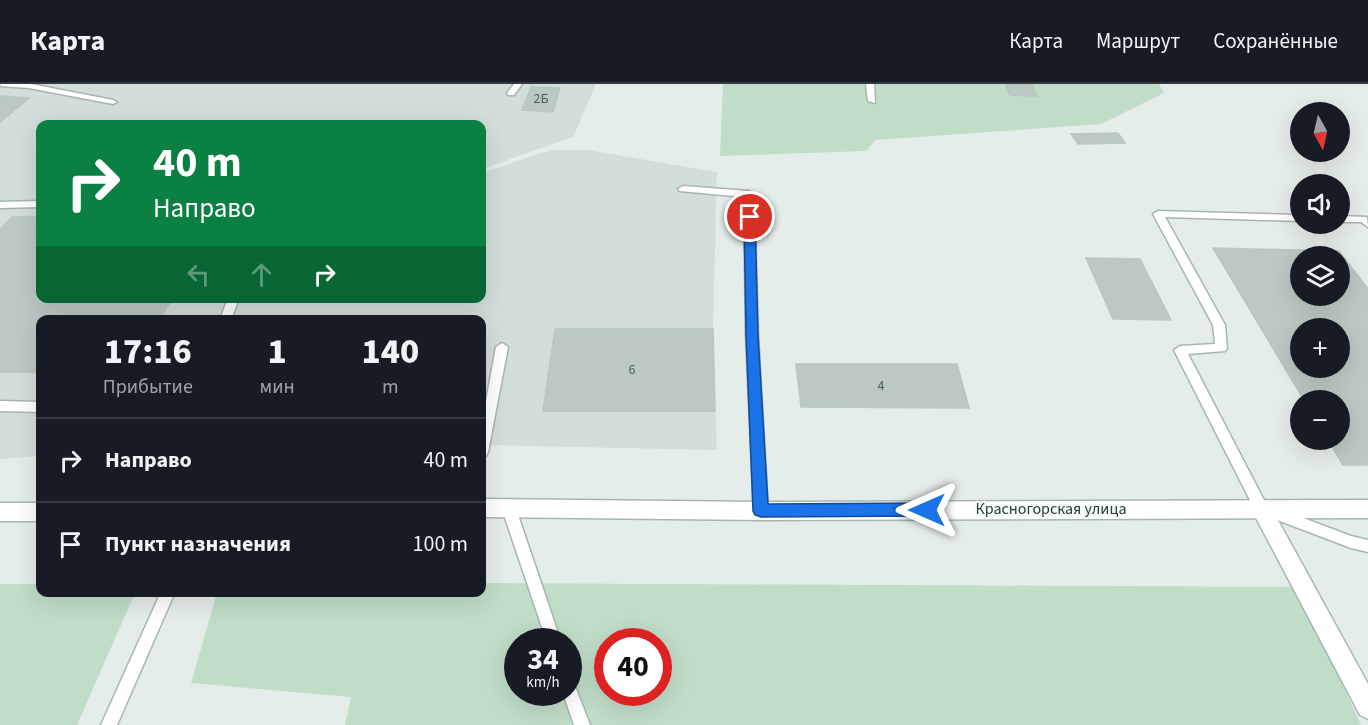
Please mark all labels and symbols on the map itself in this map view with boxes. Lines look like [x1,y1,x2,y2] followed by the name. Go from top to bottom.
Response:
[533,89,549,109] house number: 2Б
[1290,102,1350,162] north arrow
[724,191,775,242] pin
[629,360,636,380] house number: 6
[878,376,885,396] house number: 4
[895,478,959,542] position arrow
[976,498,1126,520] street label: Красногорская улица
[594,628,672,706] speed limit sign: 40

